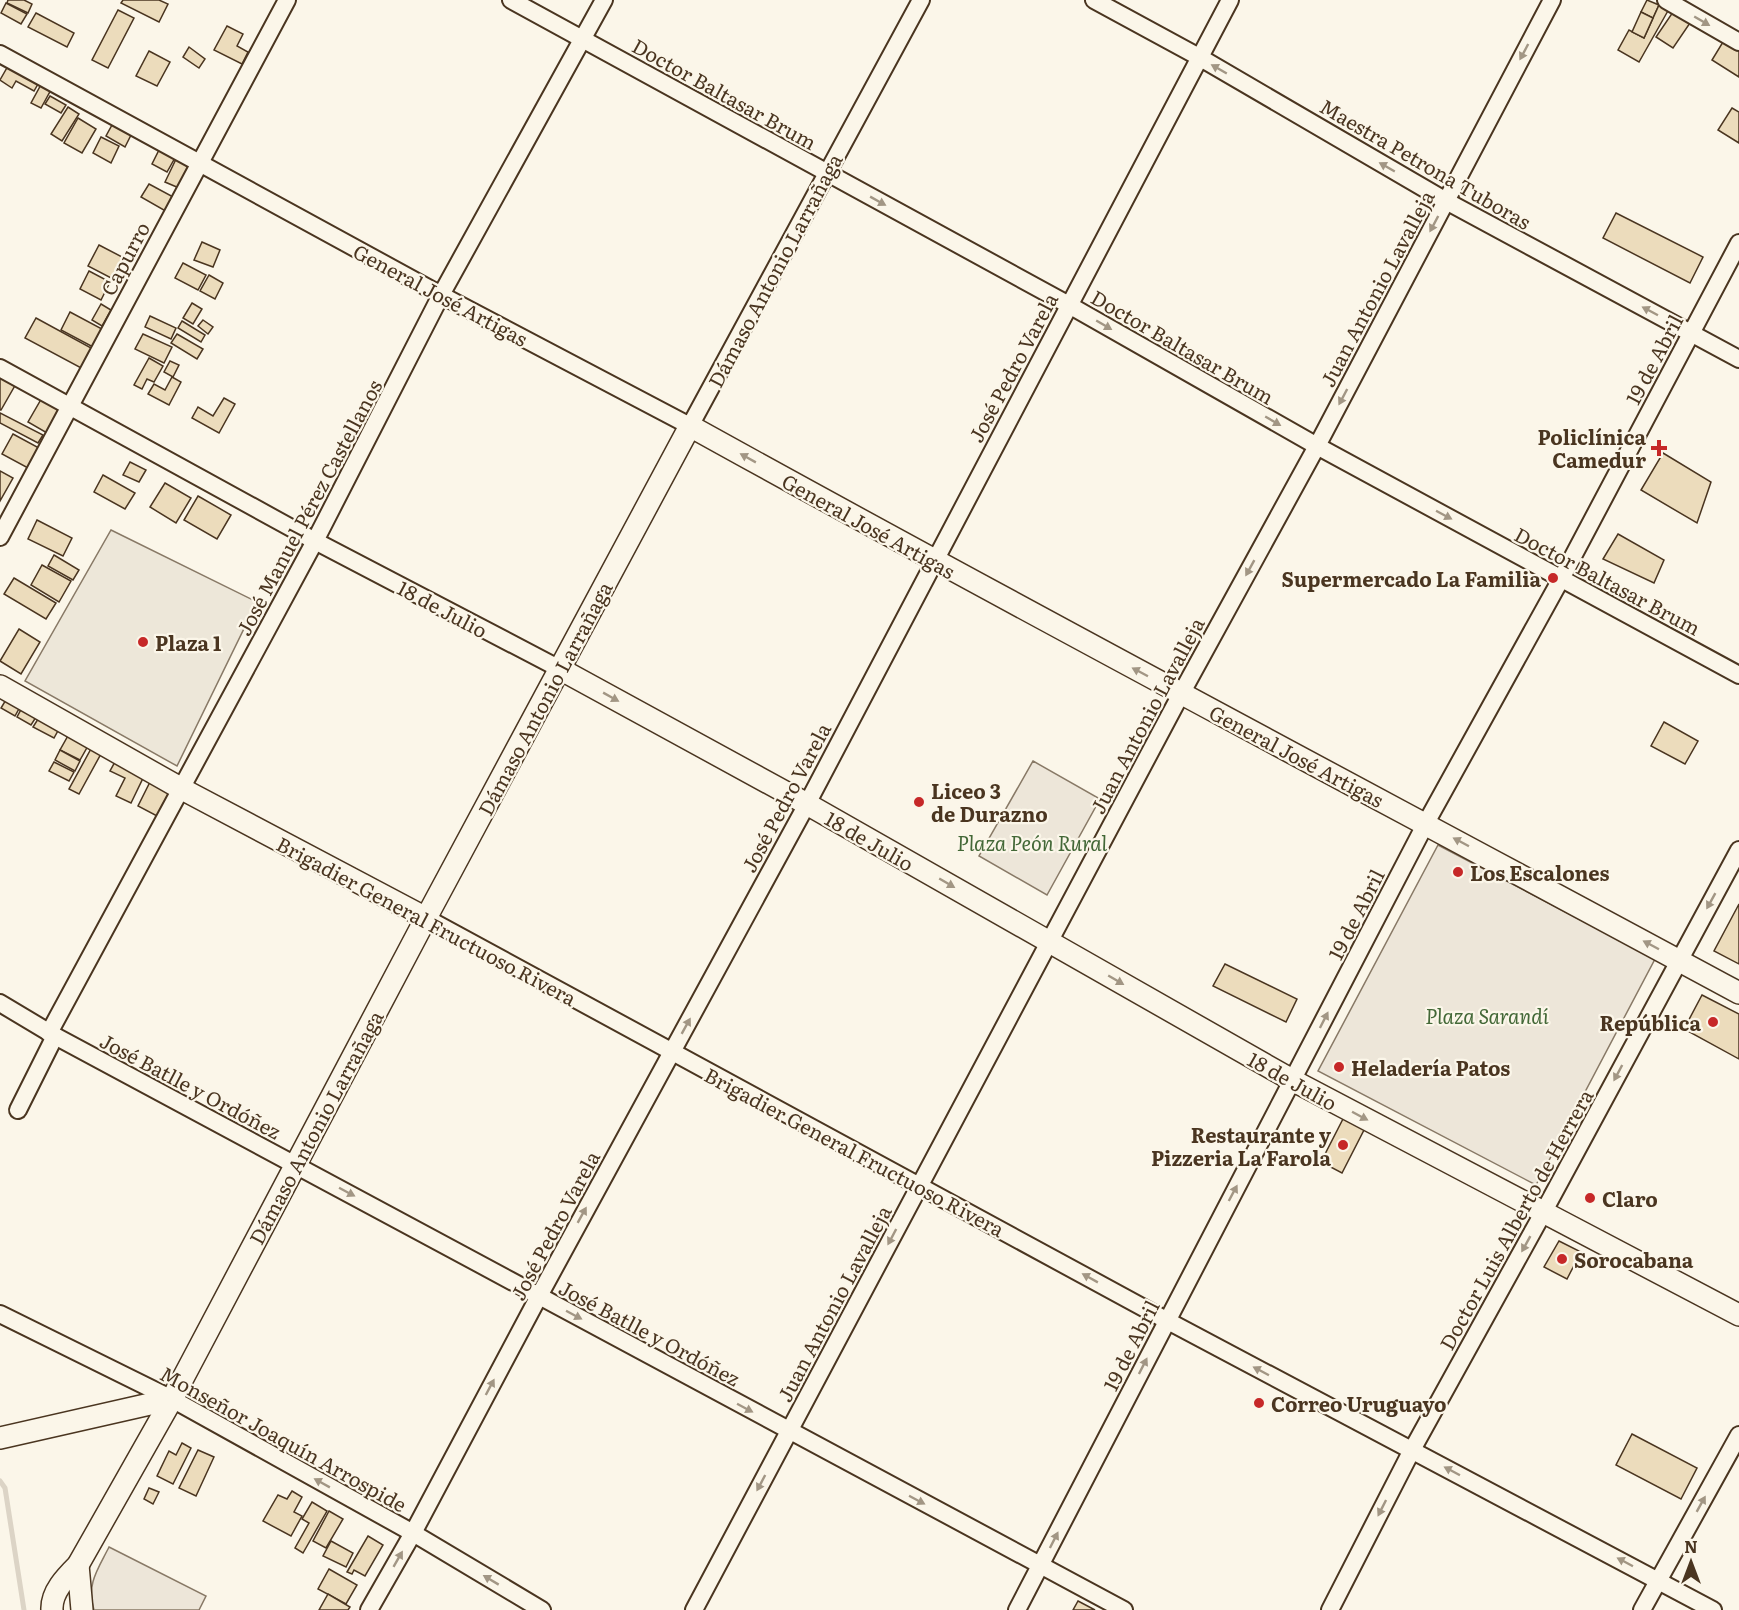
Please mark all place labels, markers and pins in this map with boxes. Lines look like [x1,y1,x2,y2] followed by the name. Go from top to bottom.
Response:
[1537,421,1646,474] place label: Policlínica Camedur
[1650,439,1668,457] marker: Policlínica Camedur
[1282,563,1541,593] place label: Supermercado La Familia
[1546,571,1560,585] marker: Supermercado La Familia
[155,627,221,657] place label: Plaza 1
[136,635,150,649] marker: Plaza 1
[931,775,1048,828] place label: Liceo 3 de Durazno
[912,795,926,809] marker: Liceo 3 de Durazno
[1470,857,1609,887] place label: Los Escalones
[1451,865,1465,879] marker: Los Escalones
[1599,1007,1701,1037] place label: República
[1706,1015,1720,1029] marker: República
[1351,1052,1510,1082] place label: Heladería Patos
[1332,1060,1346,1074] marker: Heladería Patos
[1151,1119,1332,1172] place label: Restaurante y Pizzeria La Farola
[1336,1138,1350,1152] marker: Restaurante y Pizzeria La Farola
[1602,1183,1658,1213] place label: Claro
[1583,1191,1597,1205] marker: Claro
[1574,1244,1694,1274] place label: Sorocabana
[1555,1252,1569,1266] marker: Sorocabana
[1271,1388,1446,1418] place label: Correo Uruguayo
[1252,1396,1266,1410] marker: Correo Uruguayo

